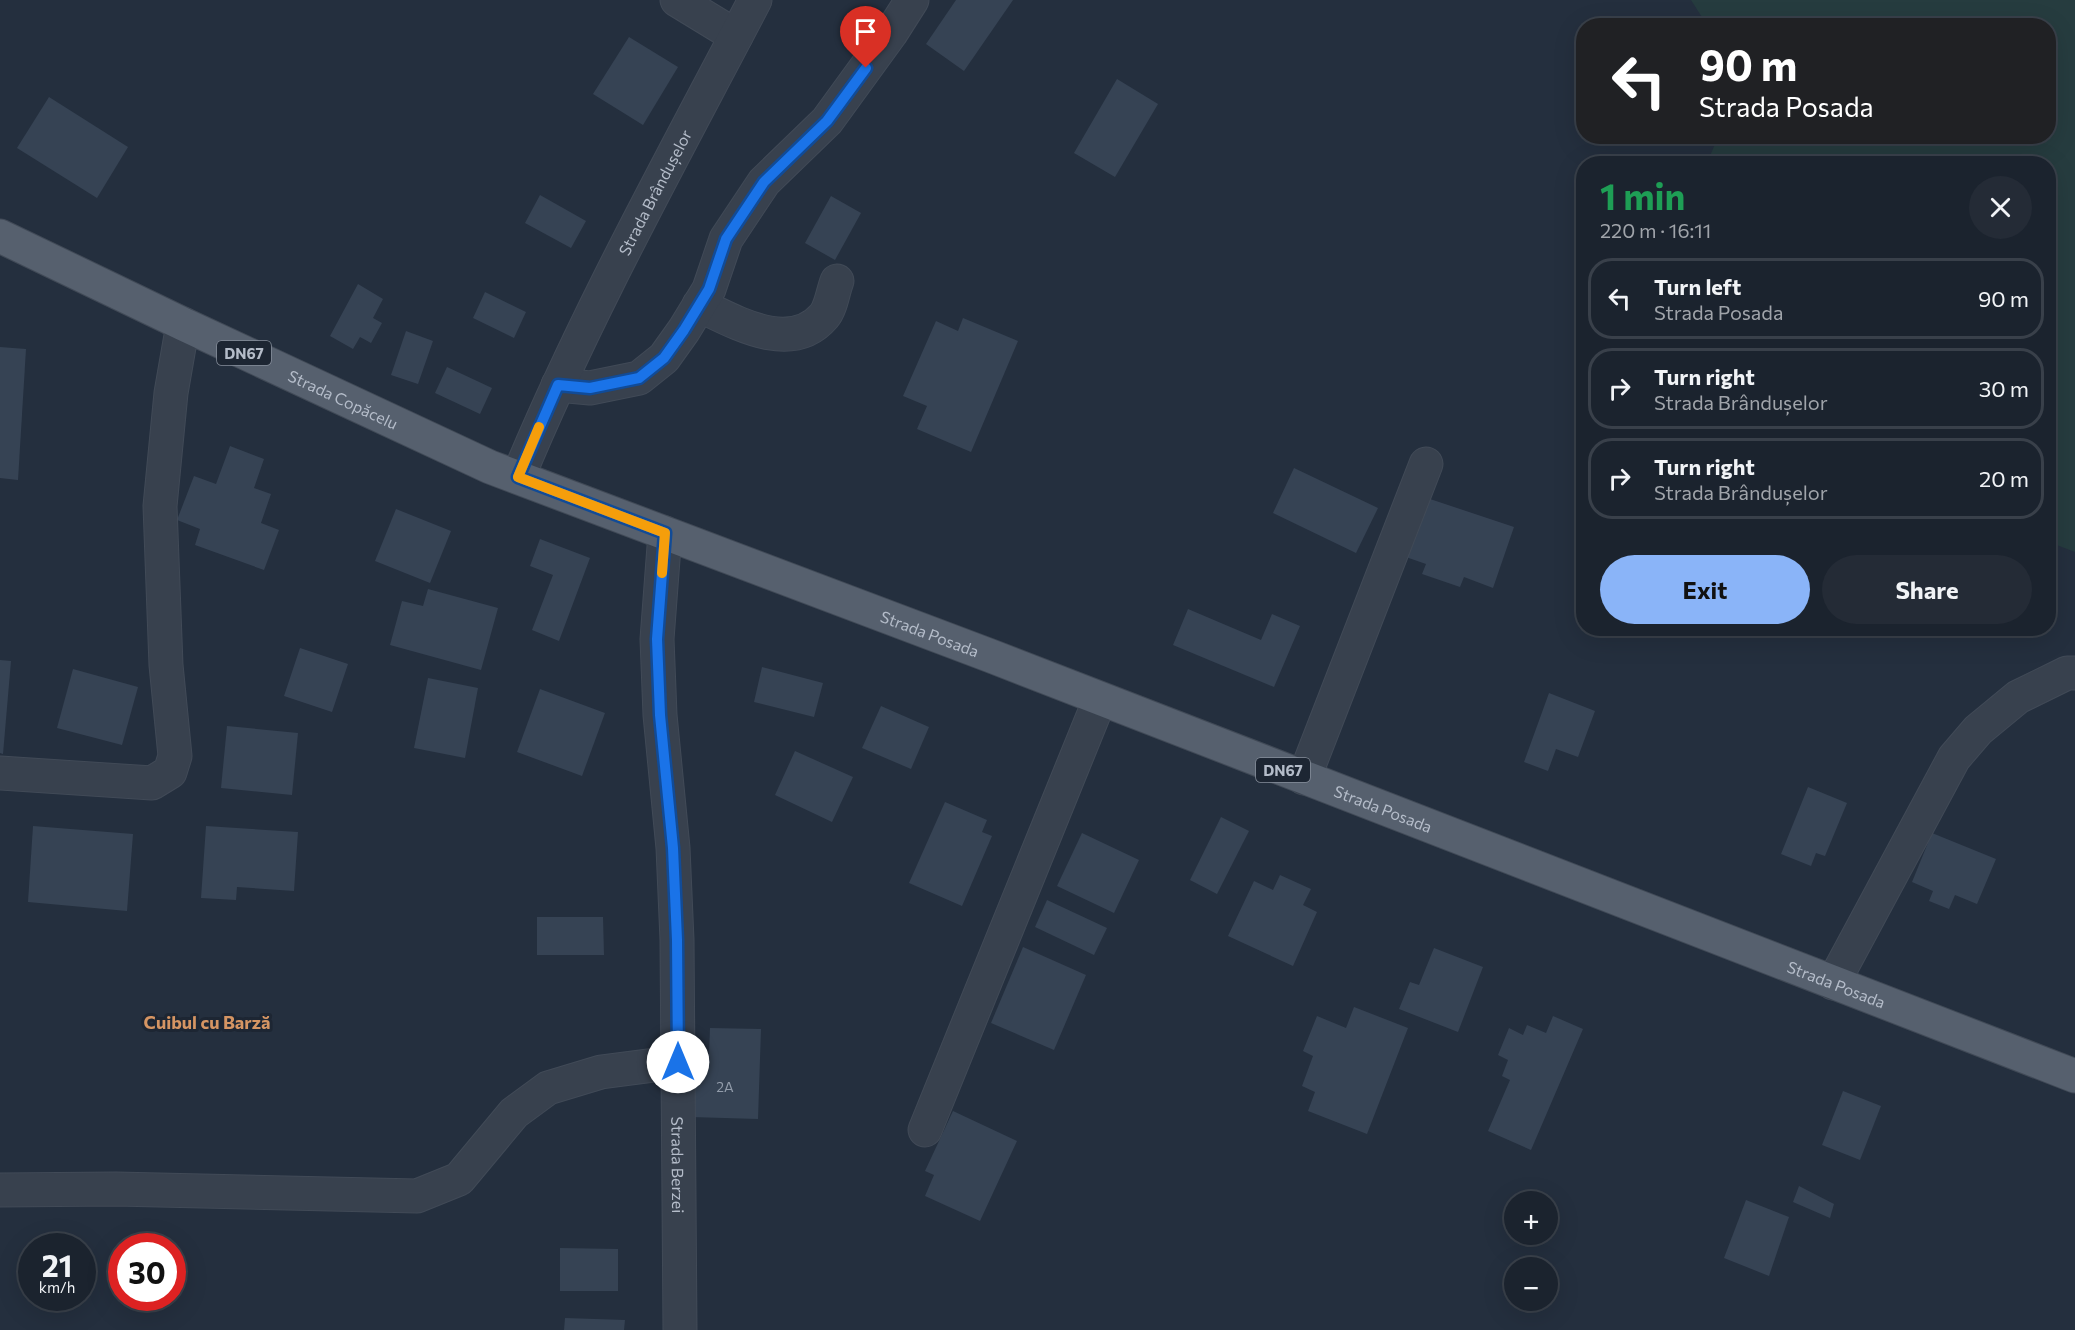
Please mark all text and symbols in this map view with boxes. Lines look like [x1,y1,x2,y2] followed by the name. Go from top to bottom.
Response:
[840,6,891,68] pin
[849,15,882,48] icon: arrive
[1699,38,1798,90] text: 90 m
[1600,42,1678,120] icon: left
[1699,90,1874,123] text: Strada Posada
[614,125,695,258] street label: Strada Brândușelor
[1600,173,1685,217] text: 1 min
[1969,176,2032,239] button: close
[1600,218,1711,242] text: 220 m · 16:11
[1654,273,1741,300] text: Turn left
[1603,282,1636,315] icon: left
[1978,285,2029,312] text: 90 m
[1654,300,1783,324] text: Strada Posada
[217,341,271,365] road number: DN67
[1654,363,1755,390] text: Turn right
[286,365,401,432] street label: Strada Copăcelu
[1603,372,1636,405] icon: right
[1979,375,2029,402] text: 30 m
[1654,390,1828,414] text: Strada Brândușelor
[1654,453,1755,480] text: Turn right
[1603,462,1636,495] icon: right
[1979,465,2029,492] text: 20 m
[1654,480,1828,504] text: Strada Brândușelor
[1600,555,1810,624] button: Exit
[1822,555,2032,624] button: Share
[878,606,982,660] street label: Strada Posada
[1256,758,1310,782] road number: DN67
[1332,780,1435,836] street label: Strada Posada
[1785,956,1888,1011] street label: Strada Posada
[144,1011,270,1033] district label: Cuibul cu Barză
[646,1030,710,1094] position arrow
[716,1078,734,1095] house number: 2A
[669,1116,689,1213] street label: Strada Berzei
[1504,1191,1558,1311] map controls
[1504,1191,1558,1245] button: +
[108,1233,186,1311] speed limit sign: 30
[42,1246,72,1283] text: 21
[1504,1257,1558,1311] button: −
[39,1278,75,1296] text: km/h

